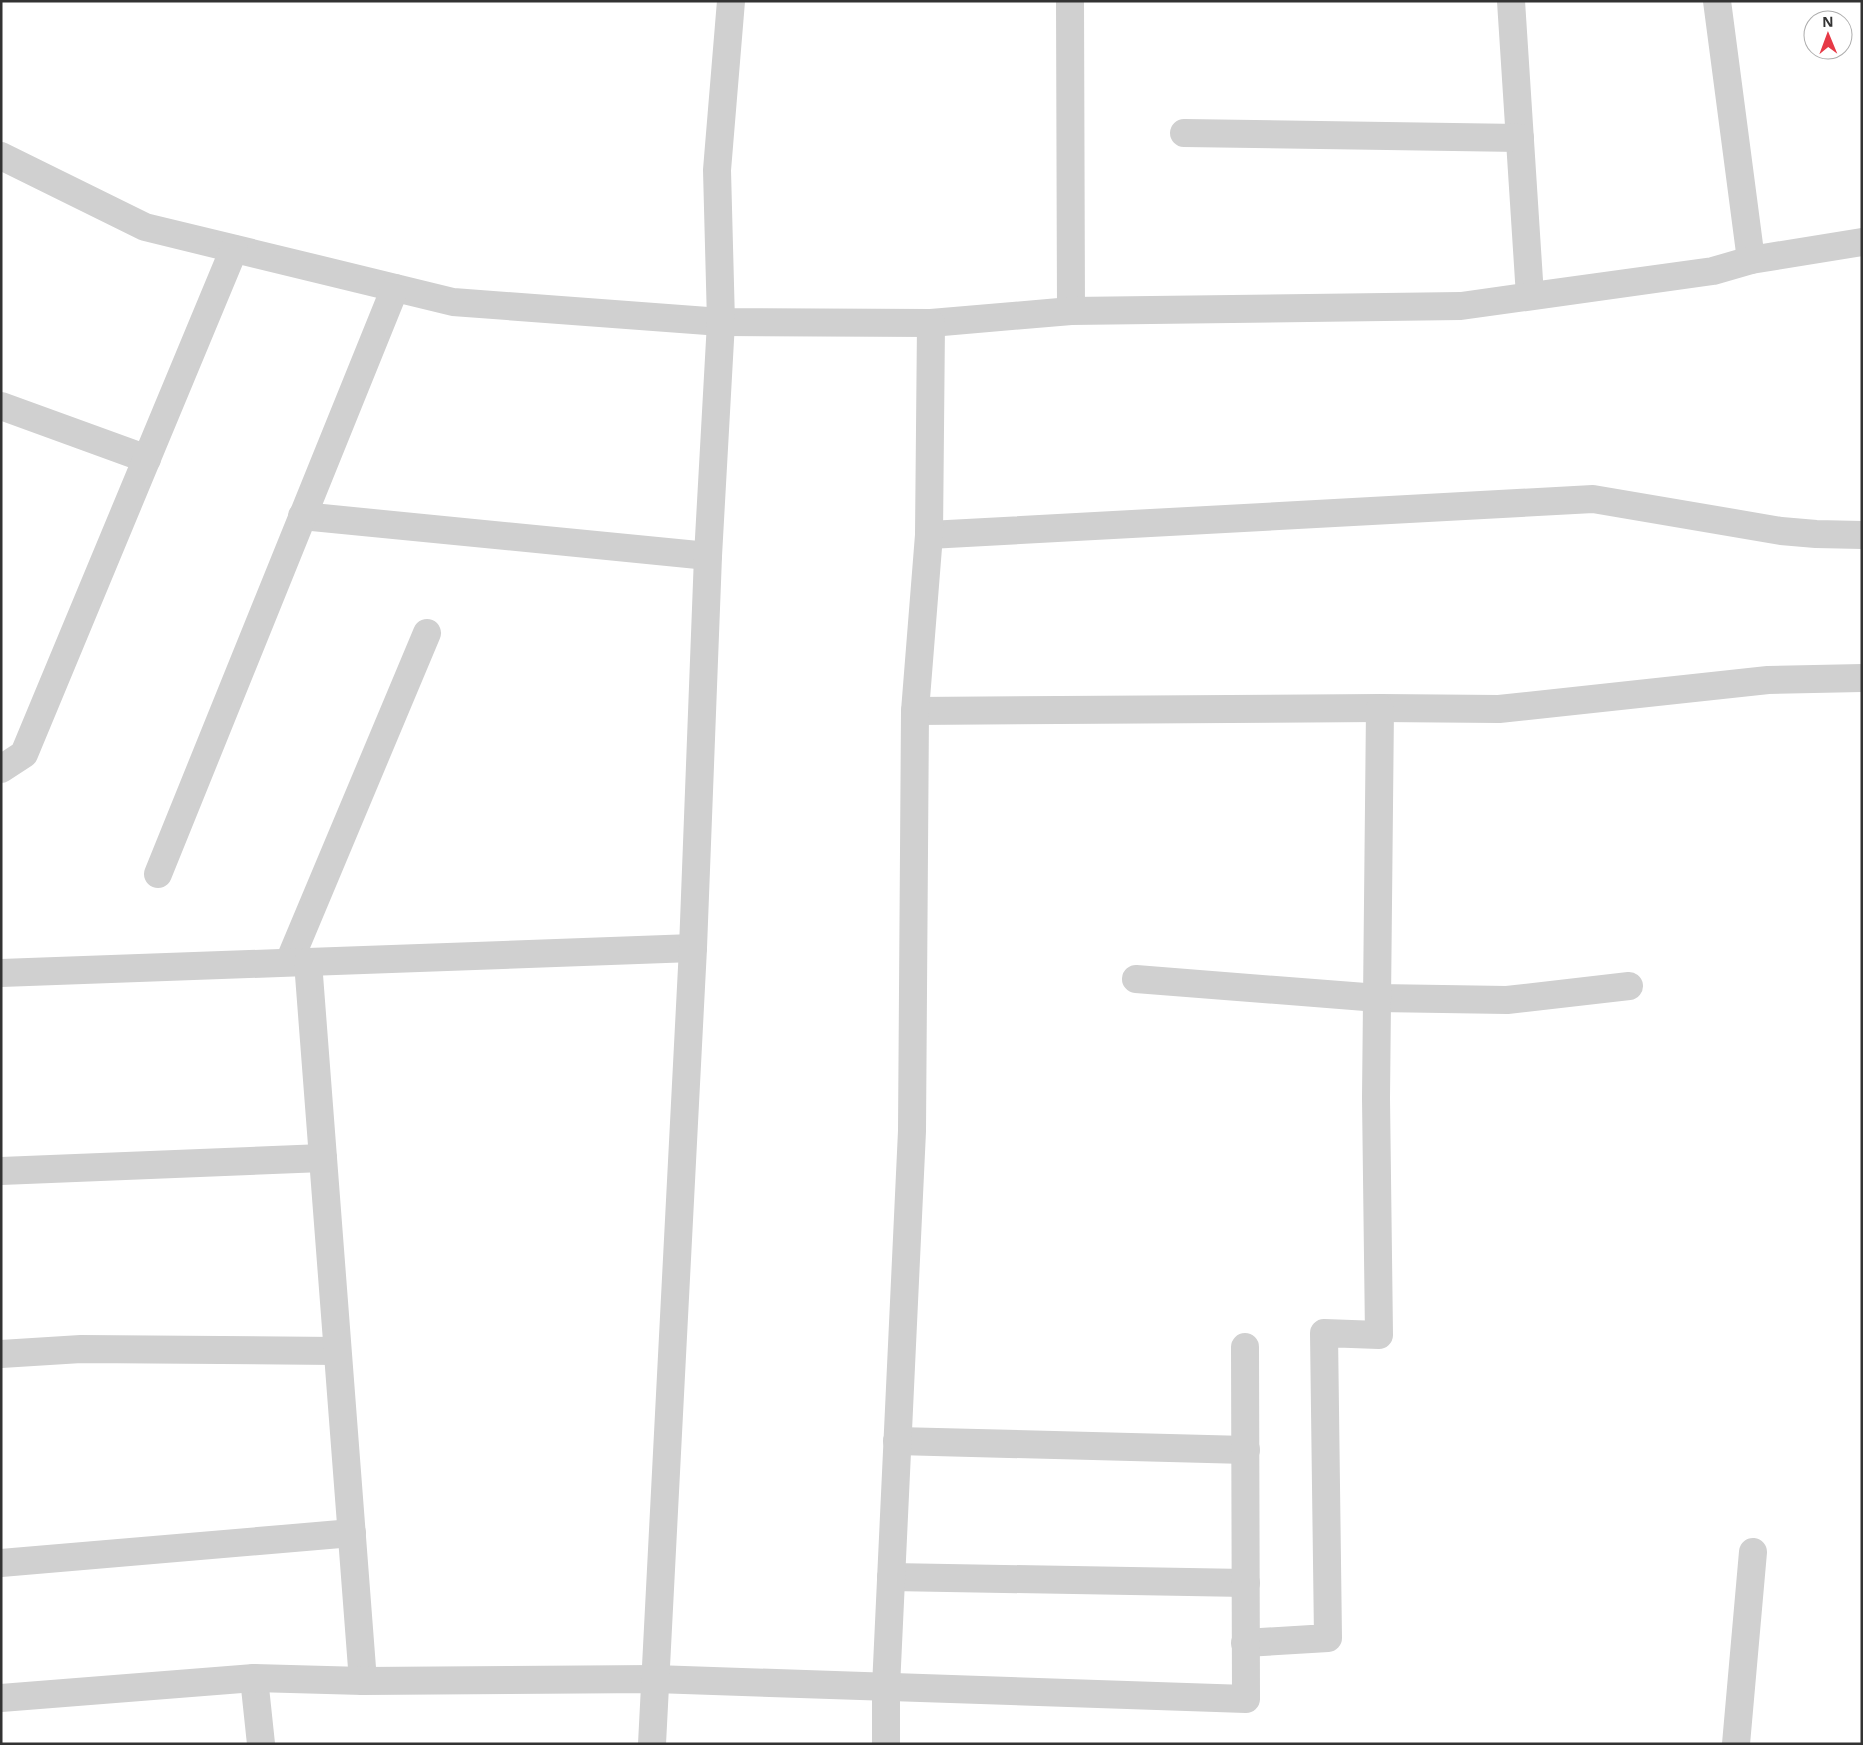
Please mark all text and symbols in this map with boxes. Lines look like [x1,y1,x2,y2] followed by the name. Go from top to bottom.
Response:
[1803,10,1853,60] north arrow
[1822,12,1834,31] text: N

